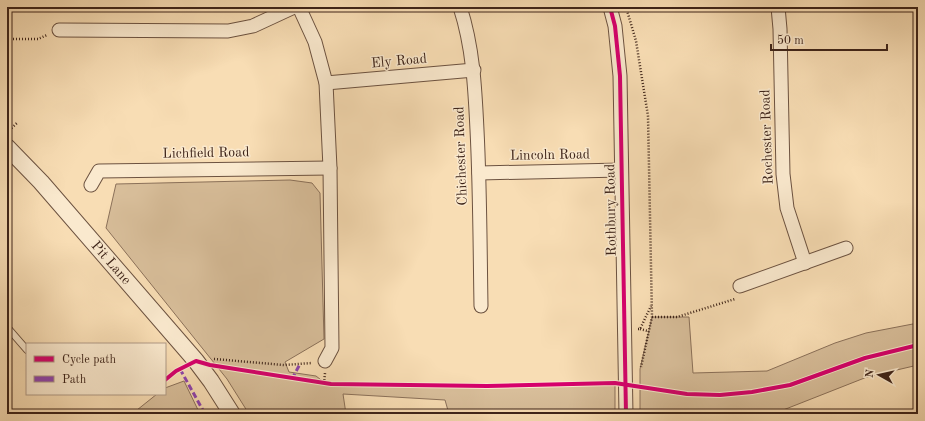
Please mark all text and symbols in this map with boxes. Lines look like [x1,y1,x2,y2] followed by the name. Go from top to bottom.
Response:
[771,26,887,52] scale bar
[777,34,804,47] text: 50 m
[371,52,427,70] street label: Ely Road
[758,89,776,185] street label: Rochester Road
[452,106,470,206] street label: Chichester Road
[162,145,250,161] street label: Lichfield Road
[510,147,590,163] street label: Lincoln Road
[603,164,619,256] street label: Rothbury Road
[89,239,133,287] street label: Pit Lane
[26,343,166,395] legend
[62,354,117,366] text: Cycle path
[859,355,899,395] north arrow
[865,368,877,379] text: N
[62,374,87,386] text: Path

